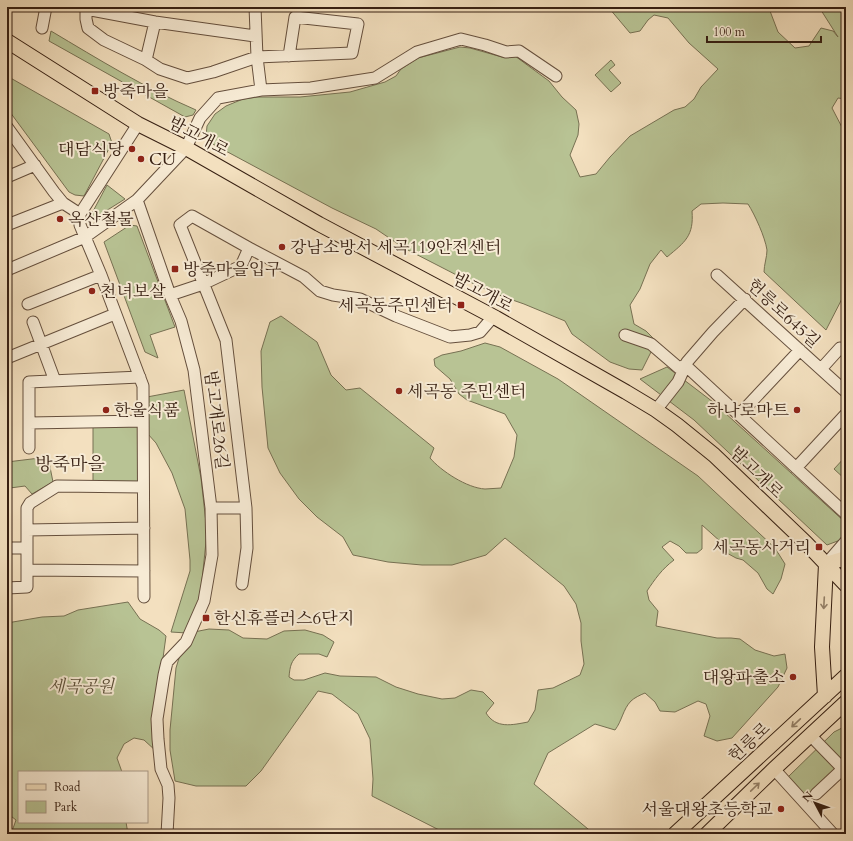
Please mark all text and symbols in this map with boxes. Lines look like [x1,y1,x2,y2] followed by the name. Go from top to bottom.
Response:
[707,18,821,44] scale bar
[713,24,746,40] text: 100 m
[103,80,169,103] place label: 방죽마을
[90,86,100,96] marker: 방죽마을
[164,111,234,162] street label: 밤고개로
[58,138,125,161] place label: 대담식당
[127,144,137,154] marker: 대담식당
[149,148,176,171] place label: CU
[136,154,146,164] marker: CU
[68,208,134,231] place label: 옥산철물
[55,214,65,224] marker: 옥산철물
[290,236,501,259] place label: 강남소방서 세곡119안전센터
[277,242,287,252] marker: 강남소방서 세곡119안전센터
[183,258,282,281] place label: 방죽마을입구
[170,264,180,274] marker: 방죽마을입구
[448,267,518,318] street label: 밤고개로
[742,274,825,353] street label: 헌릉로645길
[100,280,166,303] place label: 천녀보살
[87,286,97,296] marker: 천녀보살
[338,294,453,317] place label: 세곡동주민센터
[456,300,466,310] marker: 세곡동주민센터
[199,369,234,471] street label: 밤고개로26길
[407,380,527,403] place label: 세곡동 주민센터
[394,386,404,396] marker: 세곡동 주민센터
[114,399,180,422] place label: 한울식품
[707,399,790,422] place label: 하나로마트
[101,405,111,415] marker: 한울식품
[792,405,802,415] marker: 하나로마트
[725,441,789,504] street label: 밤고개로
[35,452,105,477] district label: 방죽마을
[712,536,811,559] place label: 세곡동사거리
[814,542,824,552] marker: 세곡동사거리
[821,596,828,609] one-way arrow
[214,607,354,630] place label: 한신휴플러스6단지
[201,613,211,623] marker: 한신휴플러스6단지
[703,666,786,689] place label: 대왕파출소
[788,672,798,682] marker: 대왕파출소
[48,675,115,698] park label: 세곡공원
[723,717,776,768] street label: 헌릉로
[791,718,801,728] one-way arrow
[18,771,148,823] legend
[54,779,81,795] text: Road
[750,782,760,792] one-way arrow
[795,783,835,823] north arrow
[799,788,817,805] text: N
[642,798,774,821] place label: 서울대왕초등학교
[54,799,78,815] text: Park
[776,804,786,814] marker: 서울대왕초등학교

